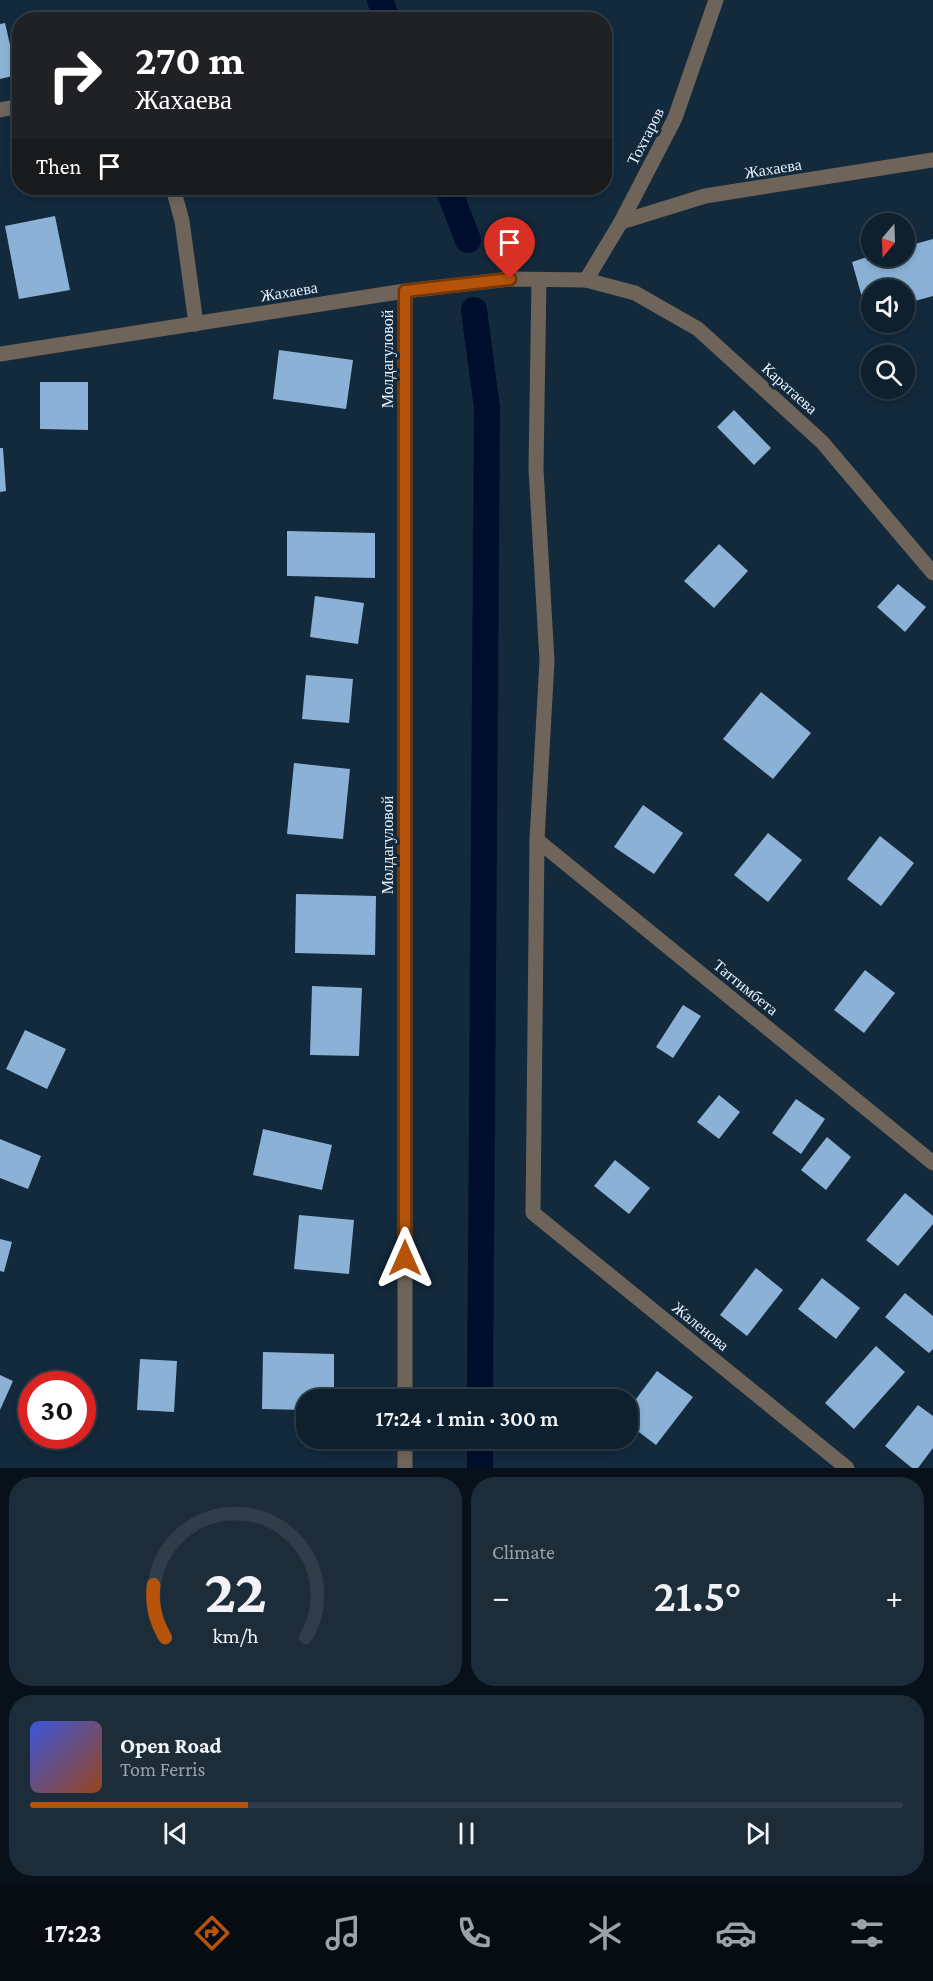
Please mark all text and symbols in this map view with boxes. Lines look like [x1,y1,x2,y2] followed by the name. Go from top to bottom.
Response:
[36,36,114,114] icon: right
[135,36,244,83] text: 270 m
[135,85,232,115] text: Жахаева
[624,105,668,168] street label: Тохтаров
[93,150,126,183] icon: arrive
[36,154,81,179] text: Then
[743,156,803,181] street label: Жахаева
[861,213,915,267] north arrow
[861,213,915,399] map controls
[484,217,535,279] pin
[493,226,526,259] icon: arrive
[259,279,319,304] street label: Жахаева
[861,279,915,333] button: sound
[379,309,397,408] street label: Молдагуловой
[861,345,915,399] button: search
[758,359,821,418] street label: Каратаева
[379,795,397,894] street label: Молдагуловой
[710,956,781,1019] street label: Таттимбета
[373,1226,437,1290] position arrow
[669,1299,732,1354] street label: Жаленова
[18,1371,96,1449] speed limit sign: 30
[376,1406,558,1431] text: 17:24 · 1 min · 300 m
[492,1541,555,1563] text: Climate
[204,1556,267,1625] text: 22
[653,1571,742,1621] text: 21.5°
[492,1578,509,1615] text: −
[886,1578,903,1615] text: +
[212,1625,259,1649] text: km/h
[120,1733,222,1758] text: Open Road
[120,1758,205,1780] text: Tom Ferris
[159,1817,192,1850] icon: previous
[450,1817,483,1850] icon: pause
[741,1817,774,1850] icon: next
[191,1912,233,1954] icon: directions
[322,1912,364,1954] icon: music
[453,1912,495,1954] icon: phone
[584,1912,626,1954] icon: climate
[715,1912,757,1954] icon: car
[846,1912,888,1954] icon: filters
[45,1918,102,1948] text: 17:23

